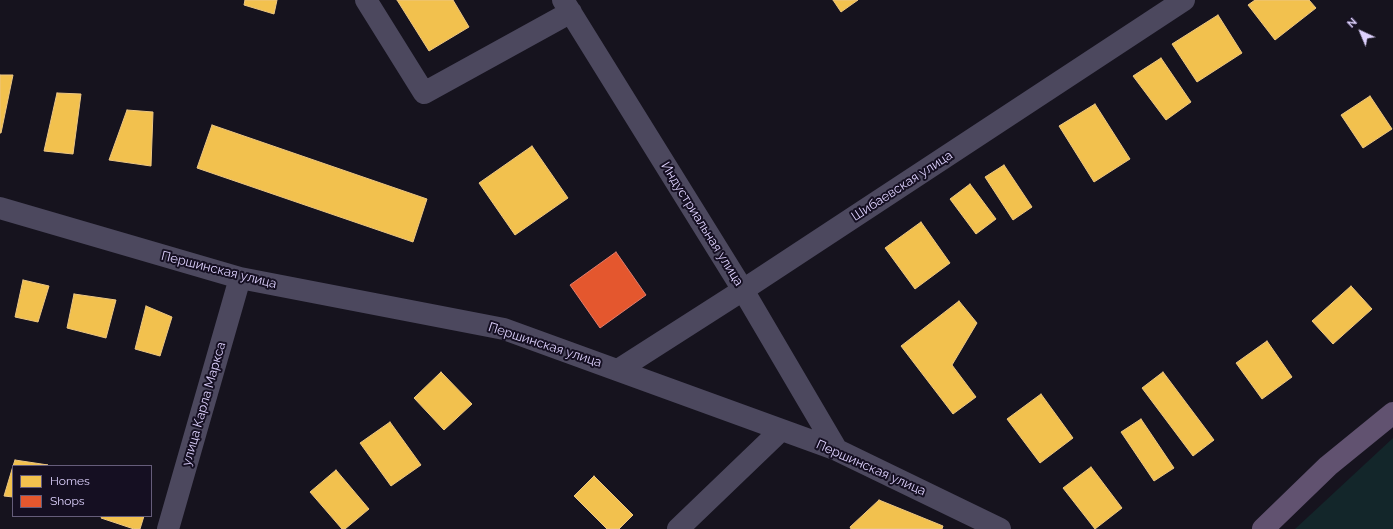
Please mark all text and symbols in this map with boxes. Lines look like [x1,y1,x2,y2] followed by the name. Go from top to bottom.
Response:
[1341,12,1381,52] north arrow
[1345,15,1360,31] text: N
[849,147,955,225] street label: Шибаевская улица
[657,159,747,289] street label: Индустриальная улица
[160,248,278,292] street label: Першинская улица
[486,319,604,371] street label: Першинская улица
[179,340,229,468] street label: улица Карла Маркса
[814,437,928,499] street label: Першинская улица
[12,465,152,517] legend
[50,474,90,488] text: Homes
[50,494,85,508] text: Shops

